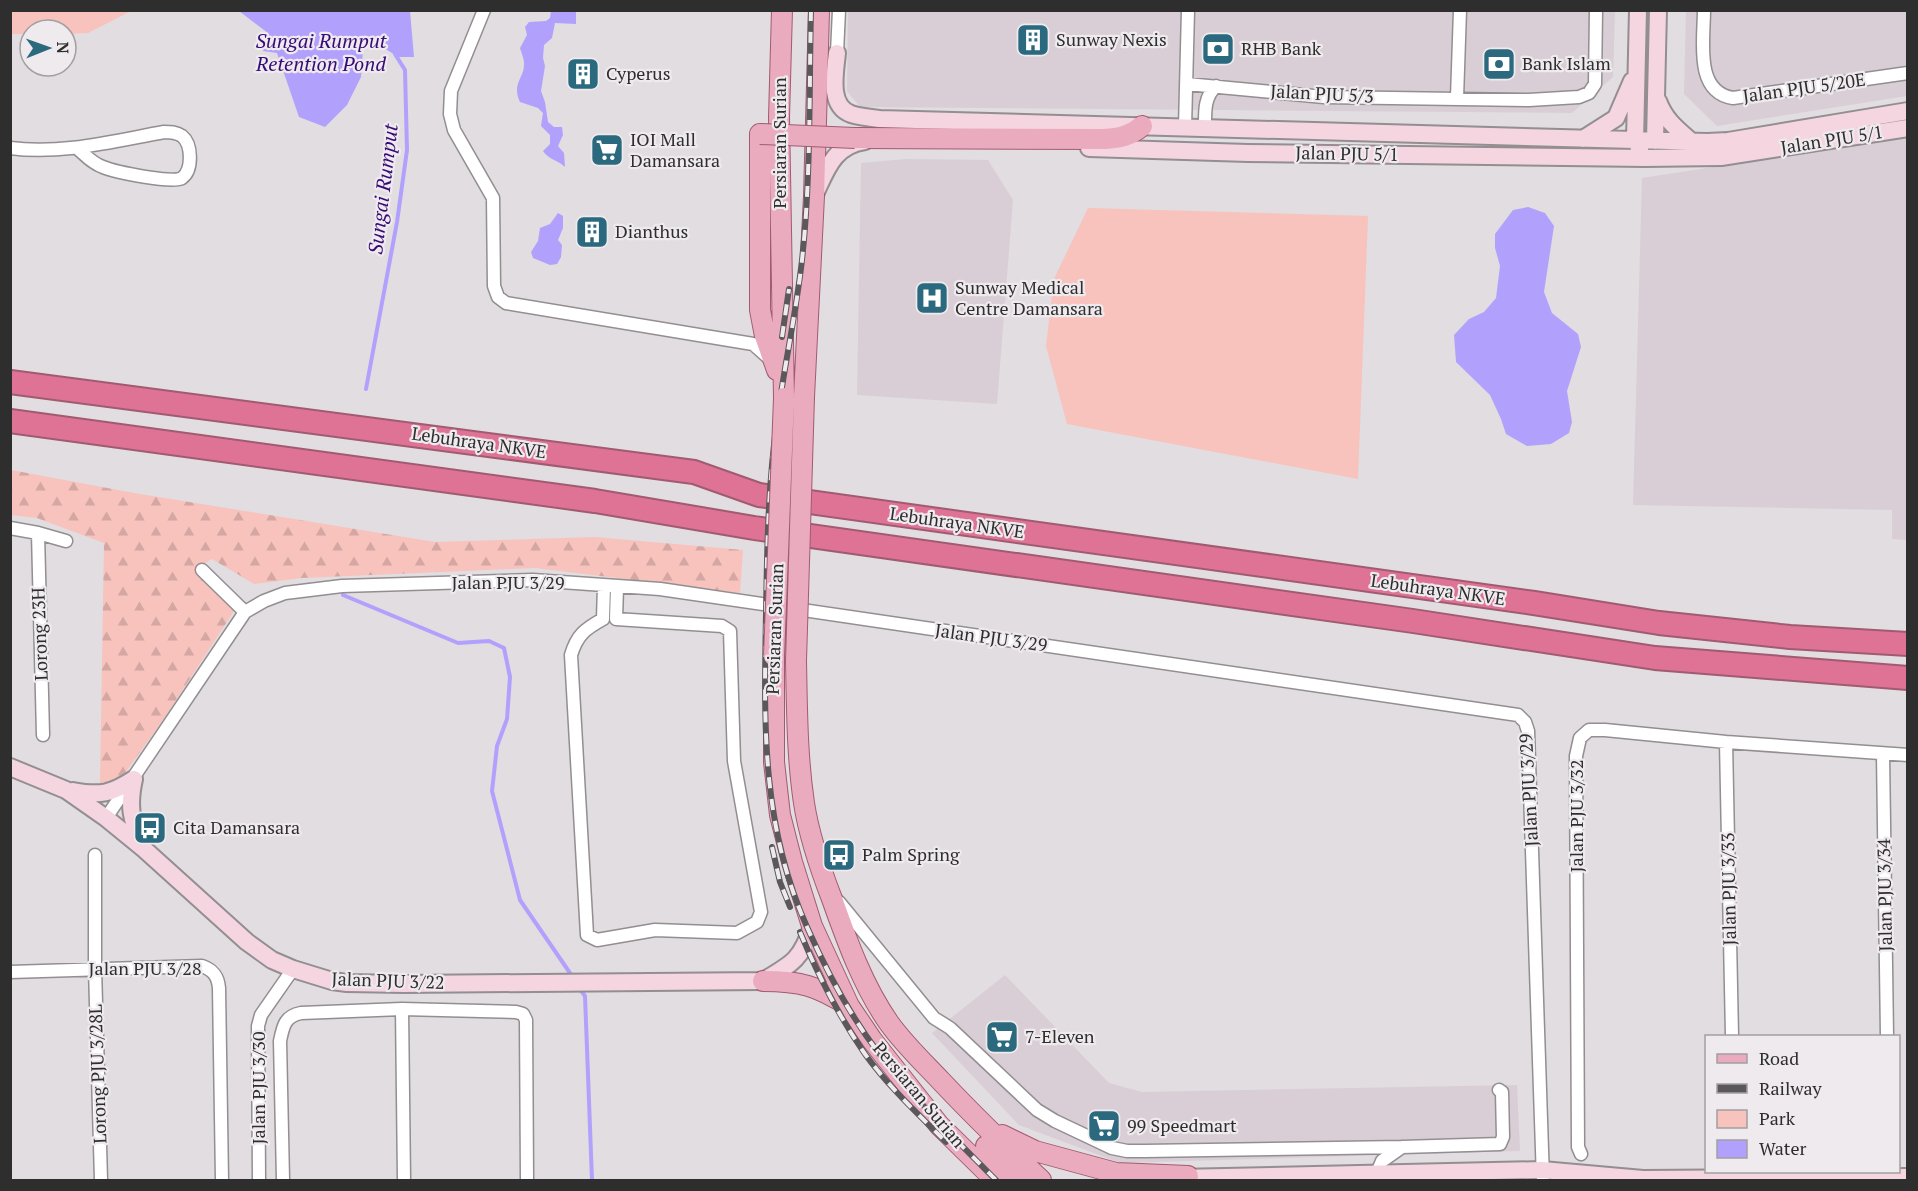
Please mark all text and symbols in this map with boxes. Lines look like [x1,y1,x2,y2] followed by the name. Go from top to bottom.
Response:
[18,18,78,78] north arrow
[1015,22,1051,58] building icon: Sunway Nexis
[255,27,388,77] water label: Sungai Rumput Retention Pond
[1056,27,1167,51] place label: Sunway Nexis
[1200,31,1236,67] bank icon: RHB Bank
[1241,36,1322,60] place label: RHB Bank
[52,41,74,54] text: N
[1481,46,1517,82] bank icon: Bank Islam
[1522,51,1611,75] place label: Bank Islam
[565,56,601,92] building icon: Cyperus
[606,61,670,85] place label: Cyperus
[1741,67,1867,107] street label: Jalan PJU 5/20E
[767,77,791,209] street label: Persiaran Surian
[1270,78,1374,108] street label: Jalan PJU 5/3
[1779,119,1885,159] street label: Jalan PJU 5/1
[361,121,404,256] water label: Sungai Rumput
[630,127,720,172] place label: IOI Mall Damansara
[589,132,625,168] supermarket icon: IOI Mall Damansara
[1295,140,1399,166] street label: Jalan PJU 5/1
[574,214,610,250] building icon: Dianthus
[615,219,688,243] place label: Dianthus
[955,275,1103,320] place label: Sunway Medical Centre Damansara
[914,280,950,316] hospital icon: Sunway Medical Centre Damansara
[410,421,548,463] street label: Lebuhraya NKVE
[888,501,1026,543] street label: Lebuhraya NKVE
[760,562,788,695] street label: Persiaran Surian
[1369,568,1507,610] street label: Lebuhraya NKVE
[451,570,565,594] street label: Jalan PJU 3/29
[25,587,53,681] street label: Lorong 23H
[933,617,1049,657] street label: Jalan PJU 3/29
[1513,733,1543,847] street label: Jalan PJU 3/29
[1564,759,1588,873] street label: Jalan PJU 3/32
[132,810,168,846] bus stop icon: Cita Damansara
[173,815,300,839] place label: Cita Damansara
[1715,832,1741,946] street label: Jalan PJU 3/33
[821,837,857,873] bus stop icon: Palm Spring
[1871,838,1897,952] street label: Jalan PJU 3/34
[862,842,960,866] place label: Palm Spring
[88,956,202,980] street label: Jalan PJU 3/28
[331,966,445,994] street label: Jalan PJU 3/22
[83,1004,111,1144] street label: Lorong PJU 3/28L
[984,1019,1020,1055] supermarket icon: 7-Eleven
[1025,1024,1095,1048] place label: 7-Eleven
[246,1031,270,1145] street label: Jalan PJU 3/30
[1705,1035,1900,1173] legend
[868,1036,971,1153] street label: Persiaran Surian
[1759,1046,1799,1070] text: Road
[1759,1076,1823,1100] text: Railway
[1759,1106,1796,1130] text: Park
[1086,1108,1122,1144] supermarket icon: 99 Speedmart
[1127,1113,1237,1137] place label: 99 Speedmart
[1759,1136,1806,1160] text: Water

